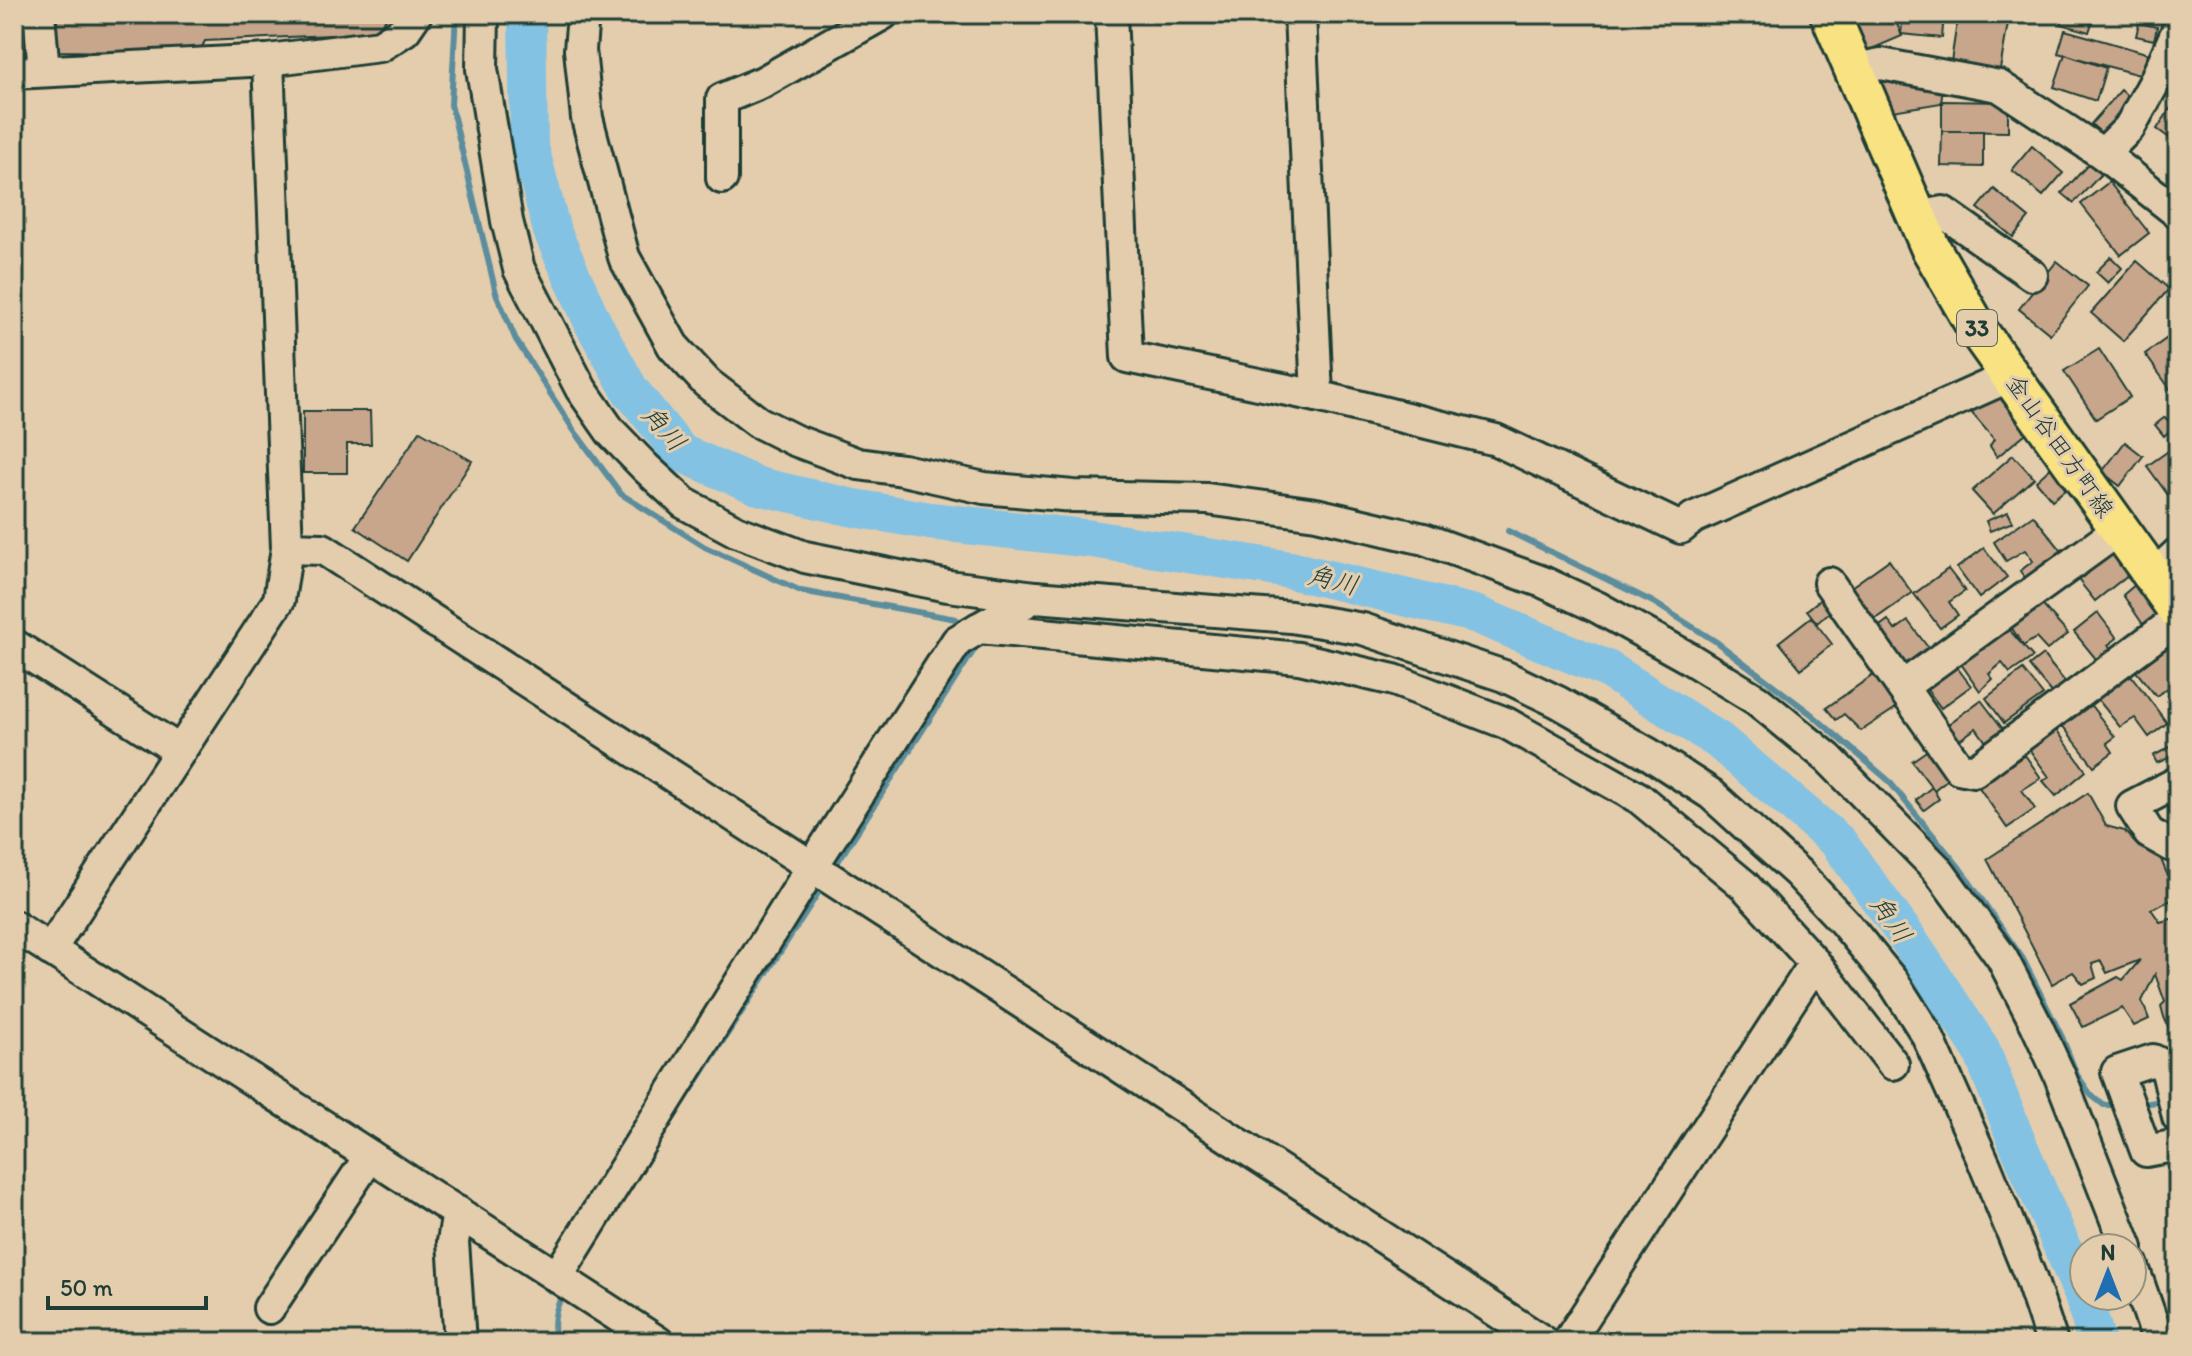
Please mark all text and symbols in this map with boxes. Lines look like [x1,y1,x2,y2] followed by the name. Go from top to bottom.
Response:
[1957,310,1997,346] road number: 33
[2000,369,2120,523] street label: 金山谷田方町線
[635,398,693,458] water label: 角川
[1304,558,1362,602] water label: 角川
[1863,889,1919,949] water label: 角川
[2068,1232,2148,1312] north arrow
[2101,1239,2115,1266] text: N
[48,1260,206,1310] scale bar
[60,1273,113,1302] text: 50 m

